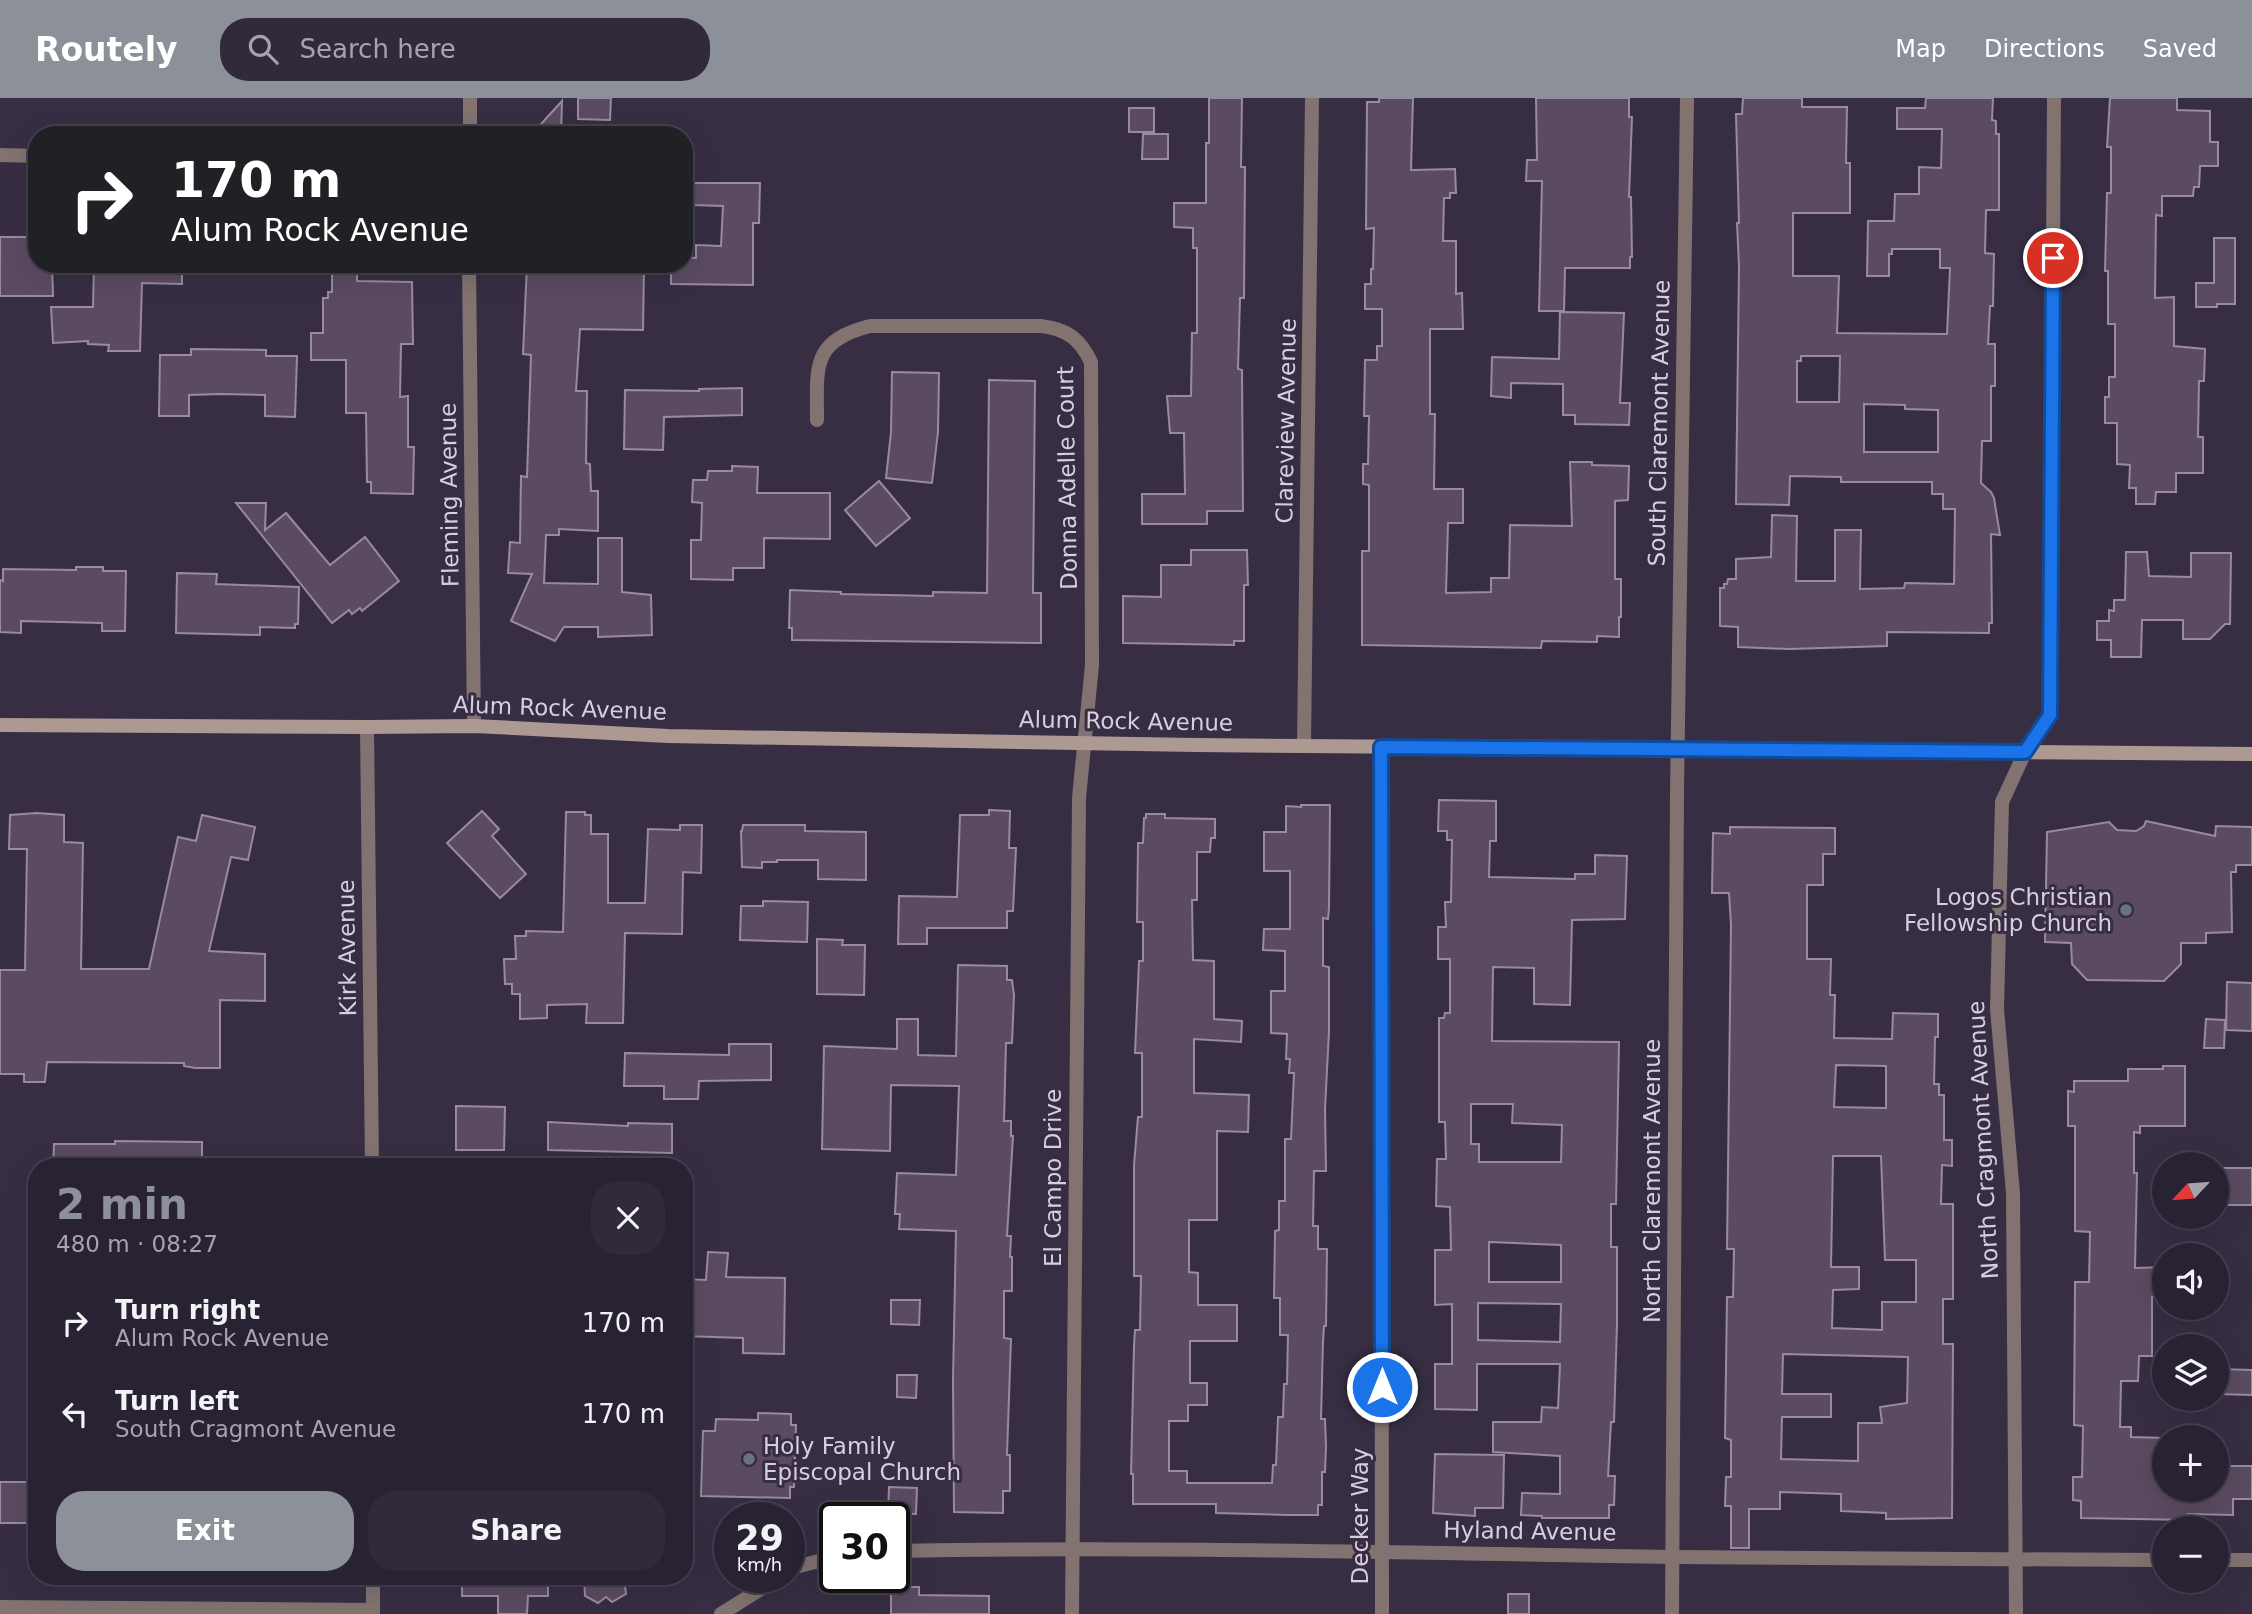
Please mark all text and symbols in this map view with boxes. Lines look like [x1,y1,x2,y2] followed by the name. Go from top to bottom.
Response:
[220,18,710,81] search box
[35,30,178,69] text: Routely
[244,30,282,68] icon: search
[300,34,456,64] text: Search here
[1895,35,1946,63] text: Map
[1984,35,2105,63] text: Directions
[2143,35,2217,63] text: Saved
[171,152,341,209] text: 170 m
[56,154,147,245] icon: right
[171,211,469,249] text: Alum Rock Avenue
[2023,228,2083,288] pin
[2034,239,2072,277] icon: arrive
[1644,279,1674,567] street label: South Claremont Avenue
[1271,318,1301,524] street label: Clareview Avenue
[1052,366,1082,590] street label: Donna Adelle Court
[434,403,464,587] street label: Fleming Avenue
[453,691,667,725] street label: Alum Rock Avenue
[1019,706,1233,736] street label: Alum Rock Avenue
[333,879,361,1017] street label: Kirk Avenue
[1904,884,2112,936] place label: Logos Christian Fellowship Church
[2118,902,2134,918] marker: Logos Christian Fellowship Church
[1963,1000,2003,1280] street label: North Cragmont Avenue
[1639,1039,1665,1323] street label: North Claremont Avenue
[1040,1089,1066,1267] street label: El Campo Drive
[2152,1152,2230,1228] north arrow
[2152,1152,2229,1593] map controls
[56,1180,188,1229] text: 2 min
[591,1181,665,1255] button: close
[56,1231,218,1257] text: 480 m · 08:27
[2152,1243,2229,1320] button: sound
[115,1295,260,1325] text: Turn right
[56,1304,94,1342] icon: right
[582,1308,665,1338] text: 170 m
[115,1325,329,1351] text: Alum Rock Avenue
[2152,1334,2229,1411] button: layers
[1345,1350,1419,1424] position arrow
[115,1386,239,1416] text: Turn left
[56,1395,94,1433] icon: left
[582,1399,665,1429] text: 170 m
[115,1416,396,1442] text: South Cragmont Avenue
[2152,1425,2229,1502] button: +
[763,1433,961,1485] place label: Holy Family Episcopal Church
[1347,1448,1373,1584] street label: Decker Way
[741,1451,757,1467] marker: Holy Family Episcopal Church
[56,1491,354,1571] button: Exit
[368,1491,665,1571] button: Share
[819,1502,910,1593] speed limit sign: 30
[1443,1516,1617,1546] street label: Hyland Avenue
[2152,1516,2229,1593] button: −
[735,1518,784,1558] text: 29
[737,1554,782,1575] text: km/h

